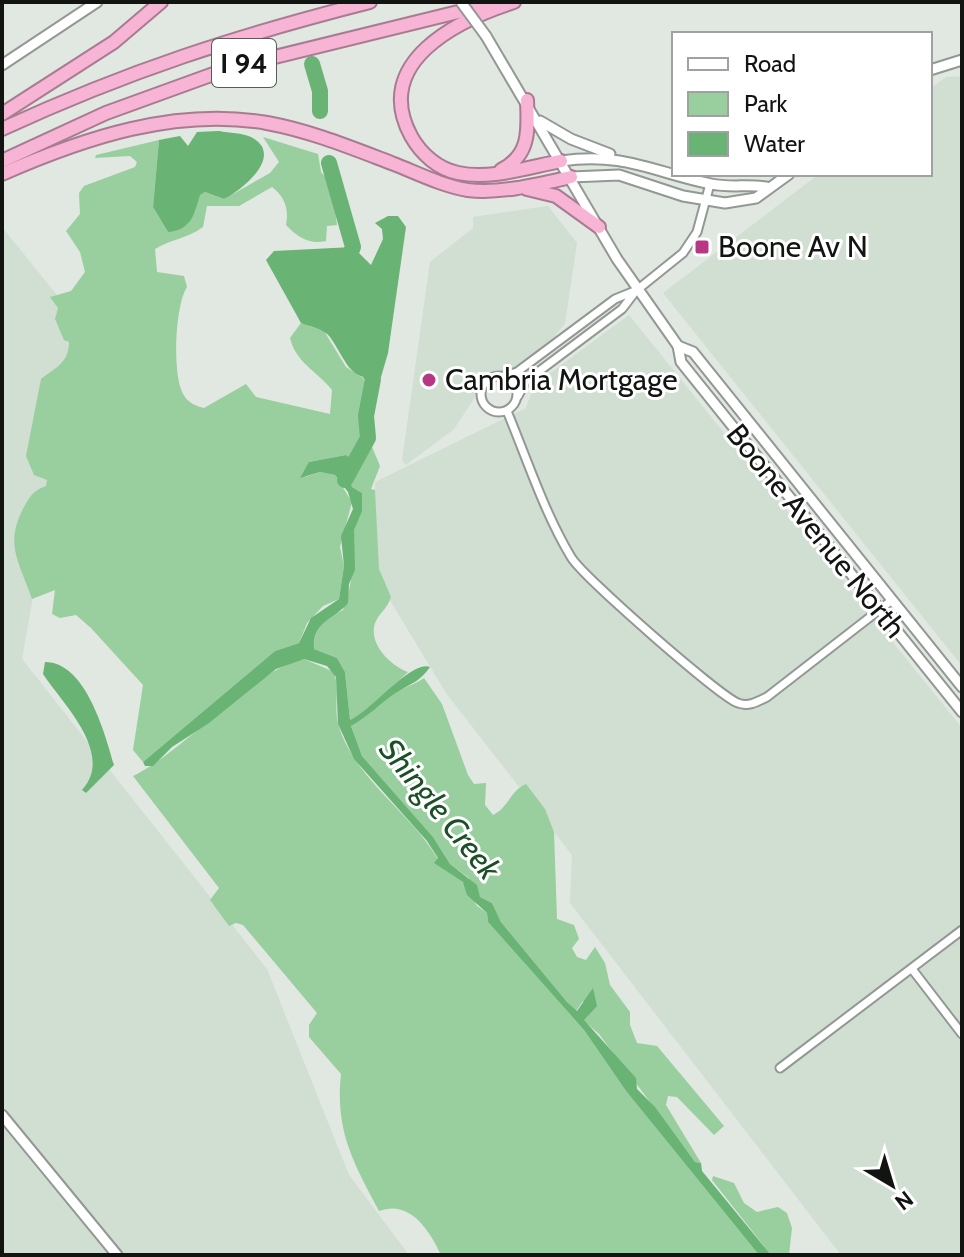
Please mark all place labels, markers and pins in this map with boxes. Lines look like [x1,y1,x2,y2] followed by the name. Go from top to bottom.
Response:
[718,228,868,265] place label: Boone Av N
[693,238,711,256] marker: Boone Av N
[445,361,678,398] place label: Cambria Mortgage
[420,371,438,389] marker: Cambria Mortgage

